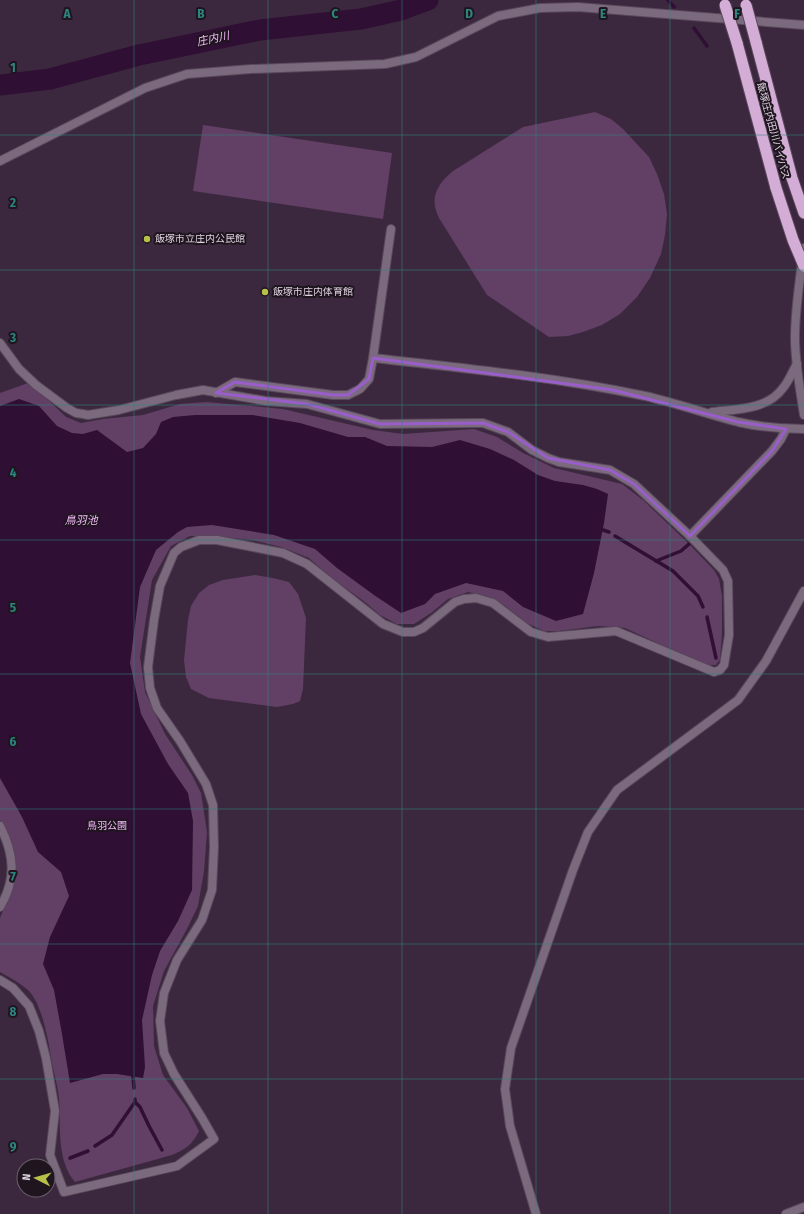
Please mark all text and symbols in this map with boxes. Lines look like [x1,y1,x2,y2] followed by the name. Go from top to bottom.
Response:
[62,6,71,21] text: A
[197,6,205,21] text: B
[332,6,339,21] text: C
[465,6,473,21] text: D
[600,6,606,21] text: E
[734,6,740,21] text: F
[196,29,231,49] water label: 庄内川
[10,60,16,75] text: 1
[754,81,792,181] street label: 飯塚庄内田川バイパス
[9,195,16,210] text: 2
[155,233,245,245] place label: 飯塚市立庄内公民館
[142,234,152,244] marker: 飯塚市立庄内公民館
[273,286,353,298] place label: 飯塚市庄内体育館
[260,287,270,297] marker: 飯塚市庄内体育館
[9,330,16,345] text: 3
[10,465,17,480] text: 4
[65,514,98,527] water label: 鳥羽池
[10,600,16,615] text: 5
[10,734,17,749] text: 6
[87,820,127,832] park label: 鳥羽公園
[10,869,16,884] text: 7
[10,1004,17,1019] text: 8
[10,1139,17,1154] text: 9
[16,1158,56,1198] north arrow
[20,1173,33,1181] text: N

